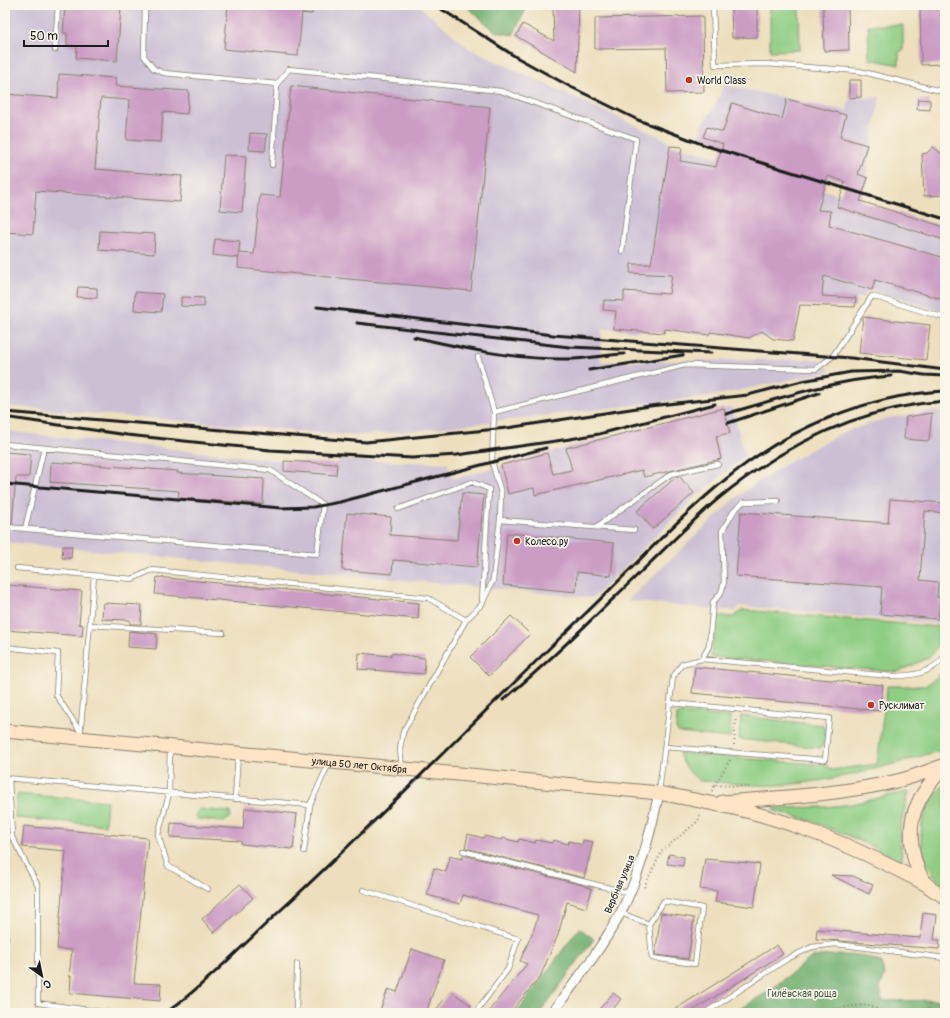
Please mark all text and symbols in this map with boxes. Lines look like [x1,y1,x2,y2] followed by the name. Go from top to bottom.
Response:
[24,22,108,48] scale bar
[30,29,58,44] text: 50 m
[684,75,694,85] marker: World Class
[697,75,747,87] place label: World Class
[512,536,522,546] marker: Колесо.ру
[525,536,569,548] place label: Колесо.ру
[866,700,876,710] marker: Русклимат
[879,700,924,712] place label: Русклимат
[310,755,408,776] street label: улица 50 лет Октября
[602,853,638,915] street label: Вербная улица
[22,956,62,996] north arrow
[41,977,54,991] text: С
[767,988,837,1000] park label: Гилёвская роща

